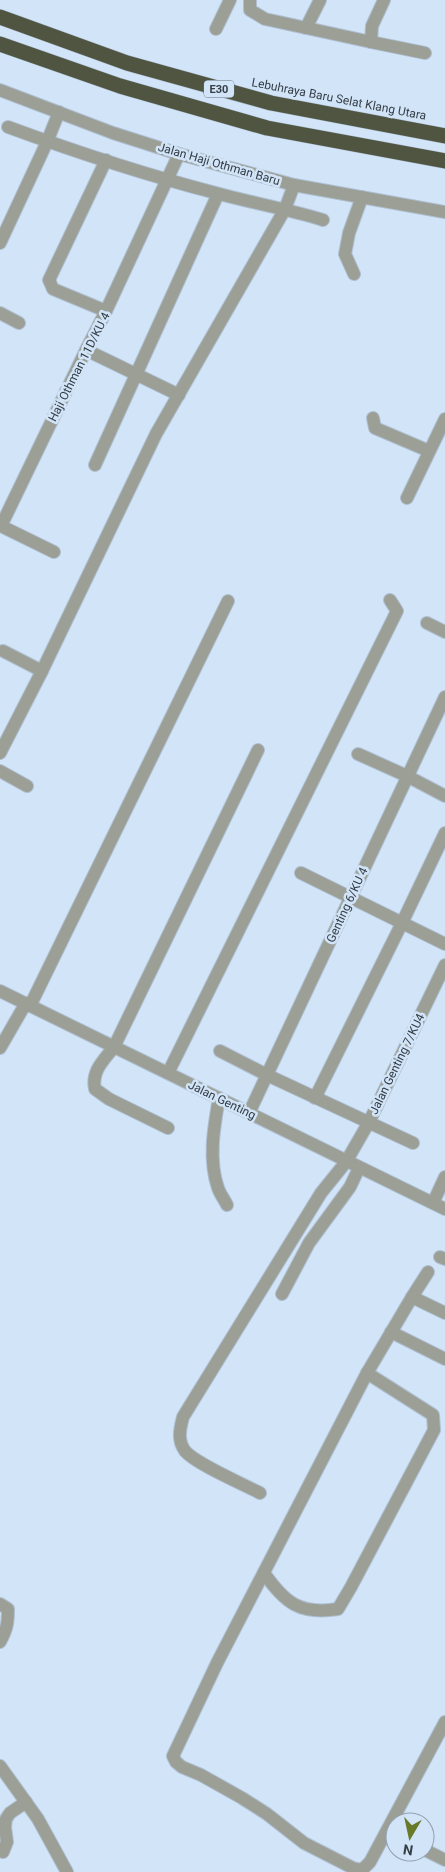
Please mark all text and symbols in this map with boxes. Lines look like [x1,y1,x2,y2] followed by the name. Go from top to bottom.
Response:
[251,75,427,123] street label: Lebuhraya Baru Selat Klang Utara
[204,80,234,98] road number: E30
[156,140,282,188] street label: Jalan Haji Othman Baru
[45,310,113,424] street label: Haji Othman 11D/KU 4
[324,865,371,945] street label: Genting 6/KU 4
[367,1011,428,1117] street label: Jalan Genting 7/KU4
[186,1078,258,1122] street label: Jalan Genting
[385,1812,435,1862] north arrow
[402,1841,414,1859] text: N

